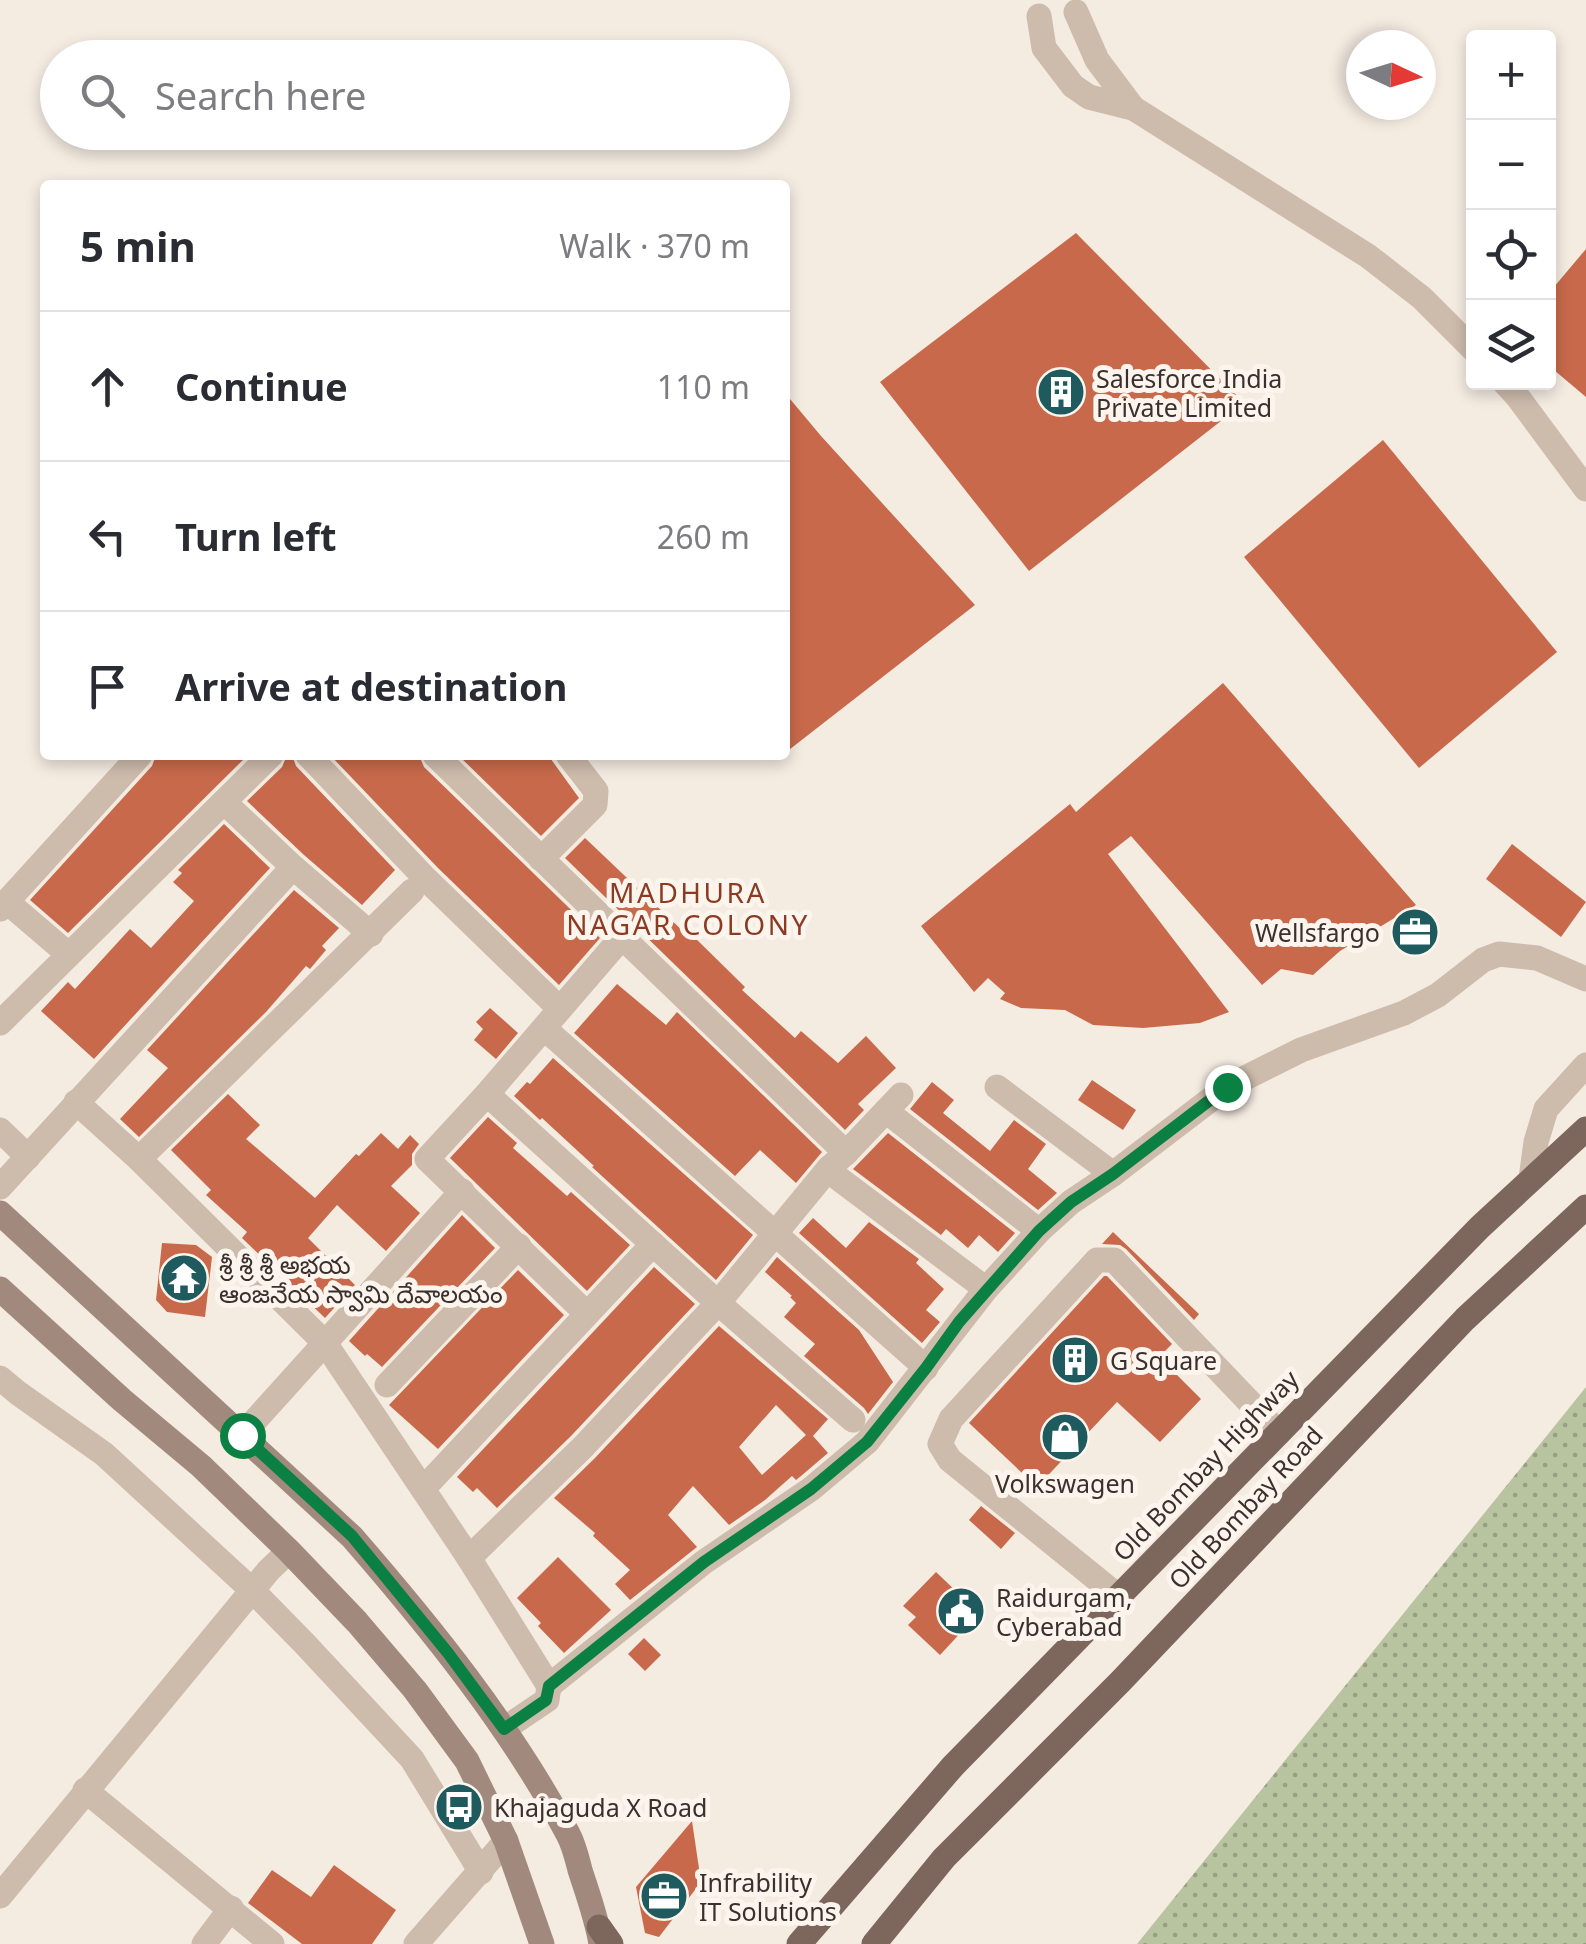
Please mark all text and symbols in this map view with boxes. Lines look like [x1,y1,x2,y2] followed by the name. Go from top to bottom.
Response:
[1346,30,1436,120] north arrow
[1466,30,1556,390] map controls
[1466,30,1556,120] button: +
[40,40,790,150] search box
[75,68,130,123] icon: search
[155,69,366,121] text: Search here
[1466,120,1556,210] button: −
[1466,210,1556,300] button: locate
[80,217,196,274] text: 5 min
[559,224,750,267] text: Walk · 370 m
[1466,300,1556,390] button: layers
[80,359,135,414] icon: ahead
[175,360,348,412] text: Continue
[1096,361,1282,424] place label: Salesforce India Private Limited
[657,365,750,408] text: 110 m
[1035,366,1087,418] building icon: Salesforce India Private Limited
[80,509,135,564] icon: left
[175,510,337,562] text: Turn left
[657,515,750,558] text: 260 m
[80,659,135,714] icon: arrive
[175,660,567,712] text: Arrive at destination
[566,873,810,943] district label: MADHURA NAGAR COLONY
[1389,906,1441,958] office icon: Wellsfargo
[1255,915,1380,949] place label: Wellsfargo
[1205,1065,1251,1111] route end
[219,1247,503,1312] place label: శ్రీ శ్రీ శ్రీ అభయ ఆంజనేయ స్వామి దేవాలయం
[158,1252,210,1304] temple icon: శ్రీ శ్రీ శ్రీ అభయ ఆంజనేయ స్వామి దేవాలయం
[1049,1334,1101,1386] building icon: G Square
[1110,1343,1217,1377] place label: G Square
[1105,1362,1305,1568] street label: Old Bombay Highway
[1039,1411,1091,1463] shop icon: Volkswagen
[220,1413,266,1459] route start
[1161,1418,1329,1596] street label: Old Bombay Road
[995,1466,1135,1500] place label: Volkswagen
[996,1580,1132,1643] place label: Raidurgam, Cyberabad
[935,1585,987,1637] public building icon: Raidurgam, Cyberabad
[433,1781,485,1833] bus stop icon: Khajaguda X Road
[494,1790,707,1824] place label: Khajaguda X Road
[699,1865,837,1928] place label: Infrability IT Solutions
[638,1870,690,1922] office icon: Infrability IT Solutions

